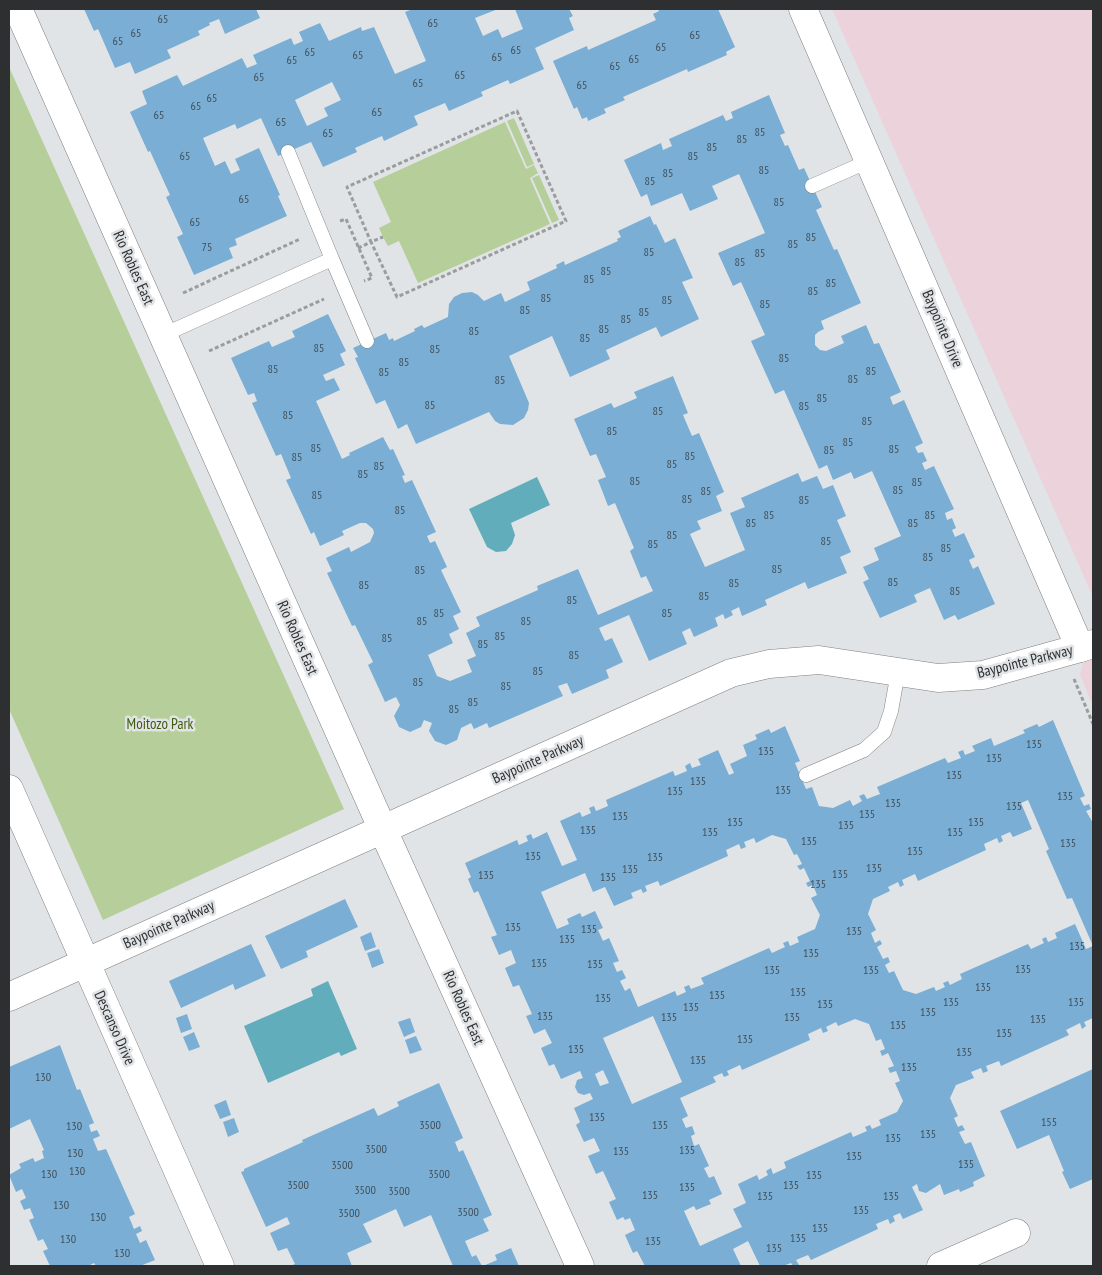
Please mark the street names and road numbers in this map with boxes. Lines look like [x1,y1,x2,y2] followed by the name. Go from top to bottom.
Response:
[109,228,157,308] street label: Rio Robles East
[918,288,966,370] street label: Baypointe Drive
[273,598,321,678] street label: Rio Robles East
[975,641,1075,683] street label: Baypointe Parkway
[490,732,586,788] street label: Baypointe Parkway
[121,897,217,953] street label: Baypointe Parkway
[439,968,487,1048] street label: Rio Robles East
[90,988,138,1068] street label: Descanso Drive

